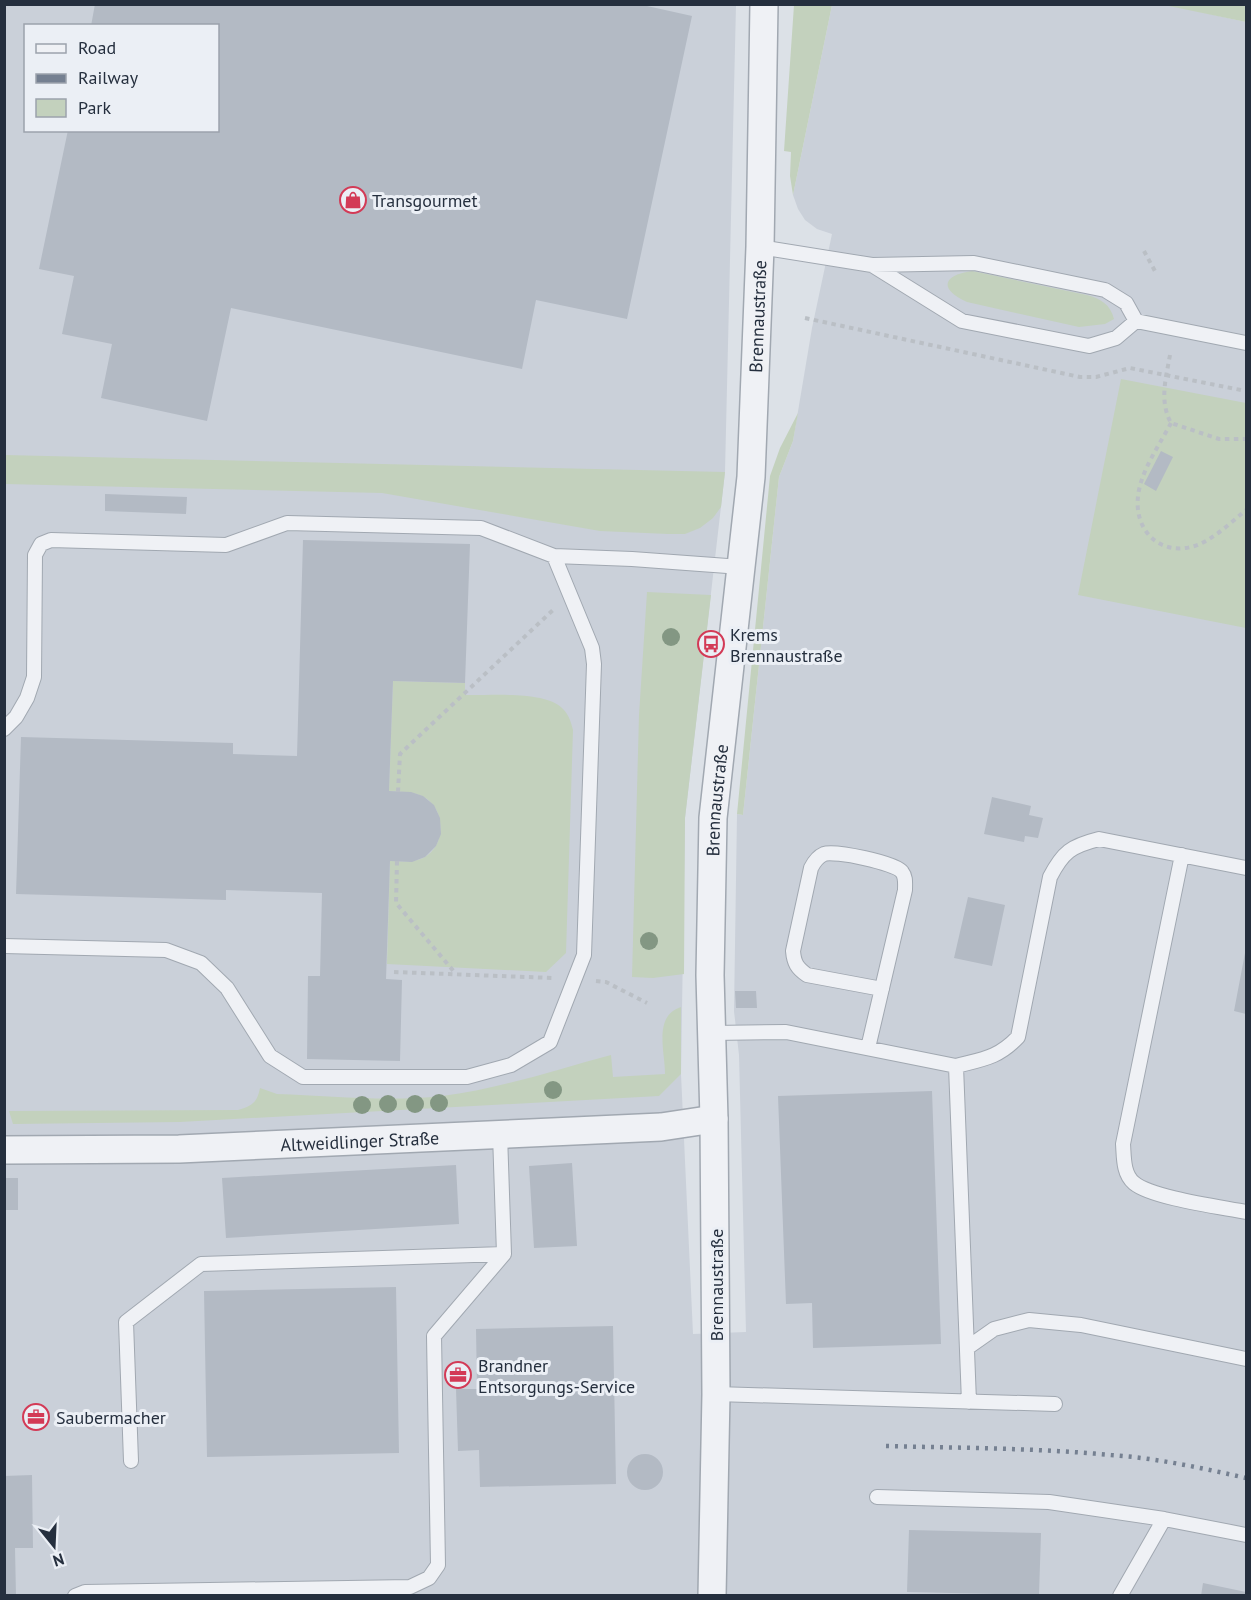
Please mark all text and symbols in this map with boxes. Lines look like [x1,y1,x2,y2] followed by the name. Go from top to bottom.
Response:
[24,24,219,132] legend
[78,36,116,59] text: Road
[78,66,139,89] text: Railway
[78,96,111,119] text: Park
[338,185,368,215] shop icon: Transgourmet
[372,189,478,212] place label: Transgourmet
[744,260,771,373] street label: Brennaustraße
[730,623,843,667] place label: Krems Brennaustraße
[696,629,726,659] bus stop icon: Krems Brennaustraße
[701,743,733,857] street label: Brennaustraße
[280,1126,440,1156] street label: Altweidlinger Straße
[705,1229,728,1341] street label: Brennaustraße
[478,1354,635,1398] place label: Brandner Entsorgungs-Service
[443,1360,473,1390] office icon: Brandner Entsorgungs-Service
[21,1402,51,1432] office icon: Saubermacher
[56,1406,166,1429] place label: Saubermacher
[24,1516,84,1576] north arrow
[51,1549,67,1571] text: N

